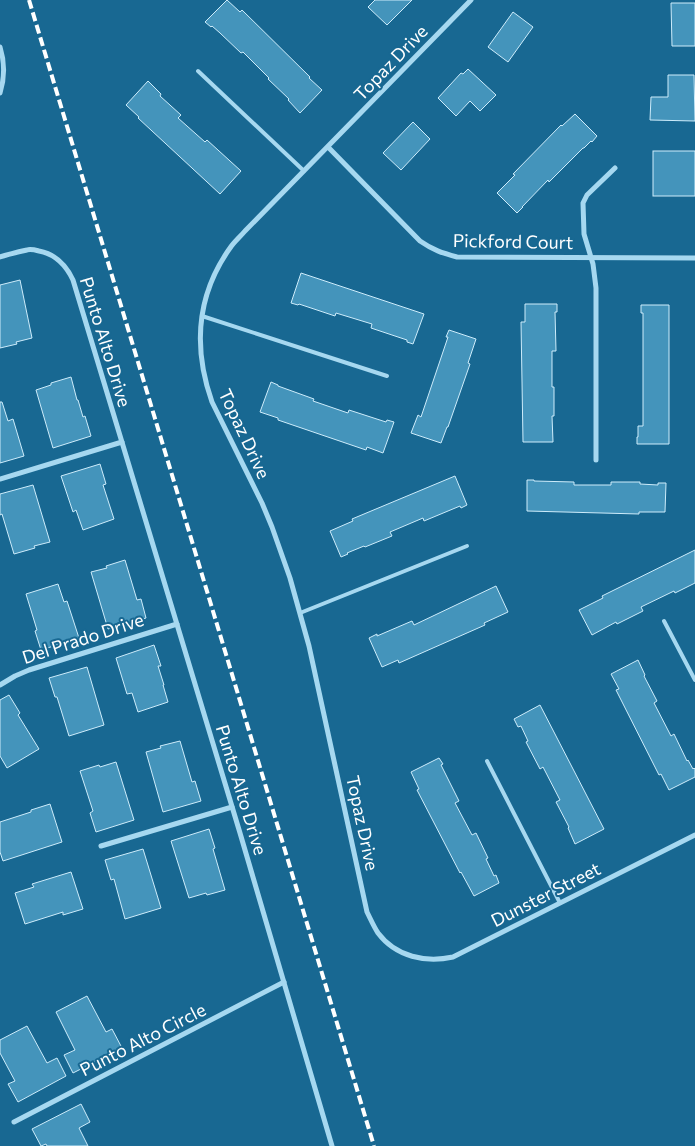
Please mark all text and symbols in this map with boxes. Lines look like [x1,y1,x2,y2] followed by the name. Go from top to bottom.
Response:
[349,20,432,105] street label: Topaz Drive
[453,229,573,253] street label: Pickford Court
[76,274,136,409] street label: Punto Alto Drive
[214,385,275,482] street label: Topaz Drive
[19,608,146,668] street label: Del Prado Drive
[212,722,272,857] street label: Punto Alto Drive
[342,773,384,872] street label: Topaz Drive
[487,857,604,931] street label: Dunster Street
[76,998,209,1080] street label: Punto Alto Circle

